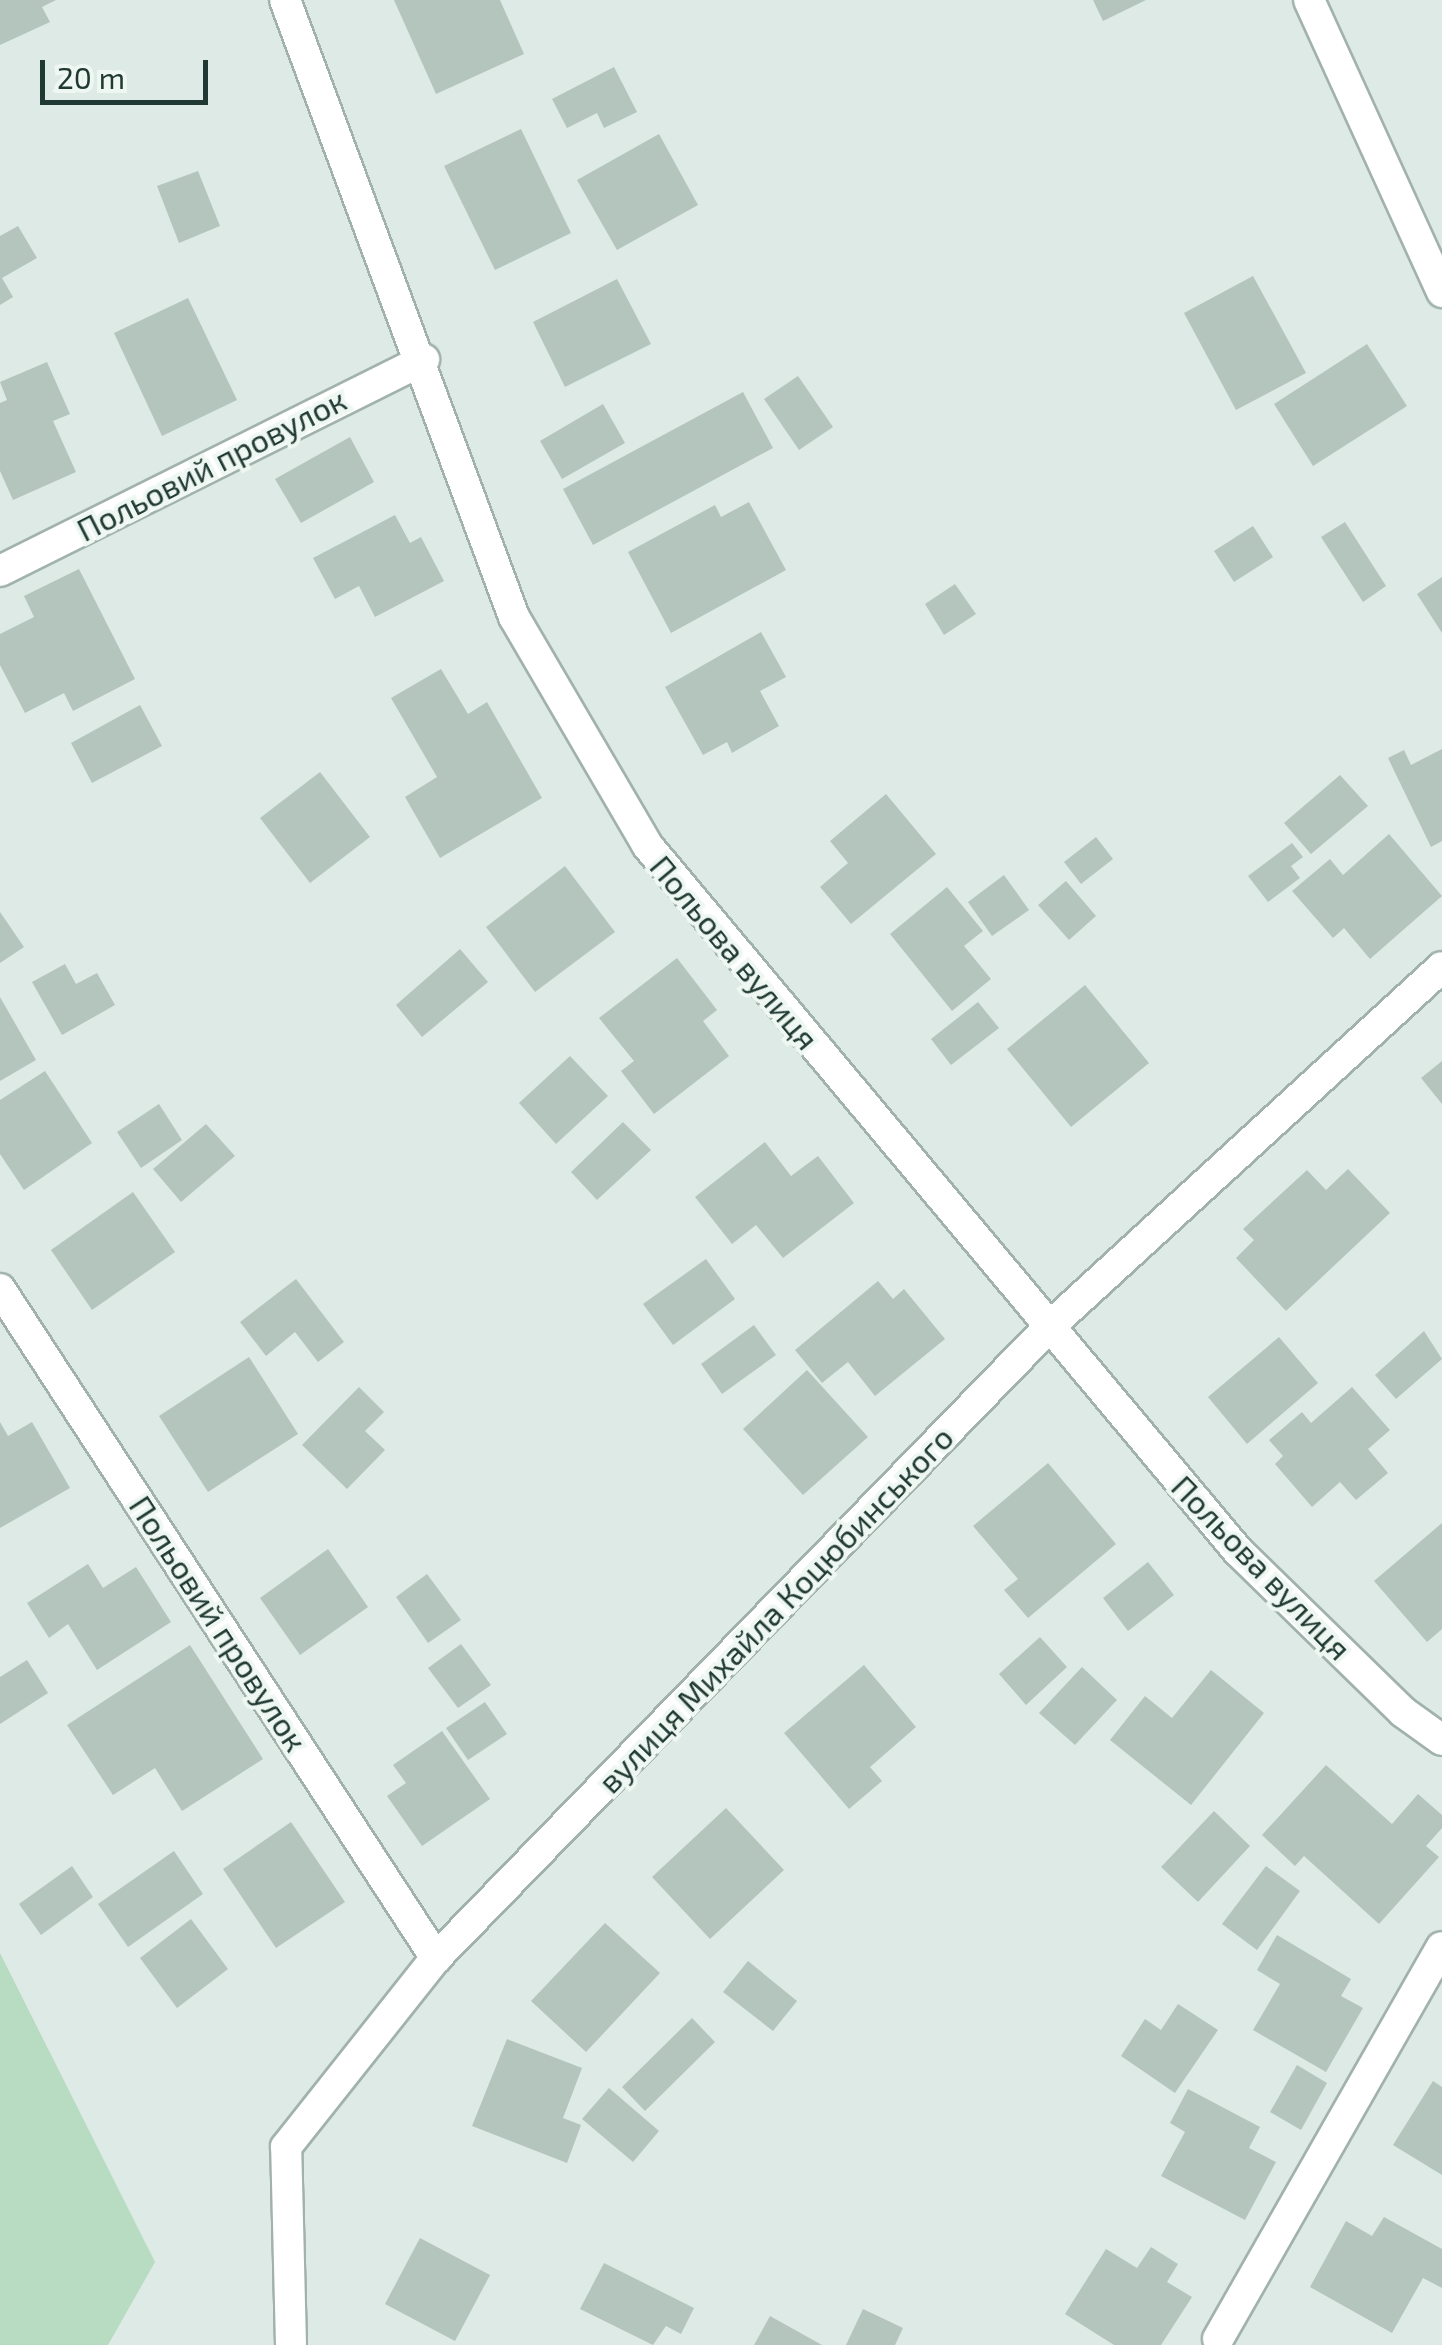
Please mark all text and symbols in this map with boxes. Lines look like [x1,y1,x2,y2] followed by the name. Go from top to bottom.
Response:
[45,40,212,102] scale bar
[57,59,125,95] text: 20 m
[70,380,352,548] street label: Польовий провулок
[643,847,827,1057] street label: Польова вулиця
[589,1418,961,1800] street label: вулиця Михайла Коцюбинського
[1164,1467,1360,1667] street label: Польова вулиця
[122,1488,316,1758] street label: Польовий провулок

